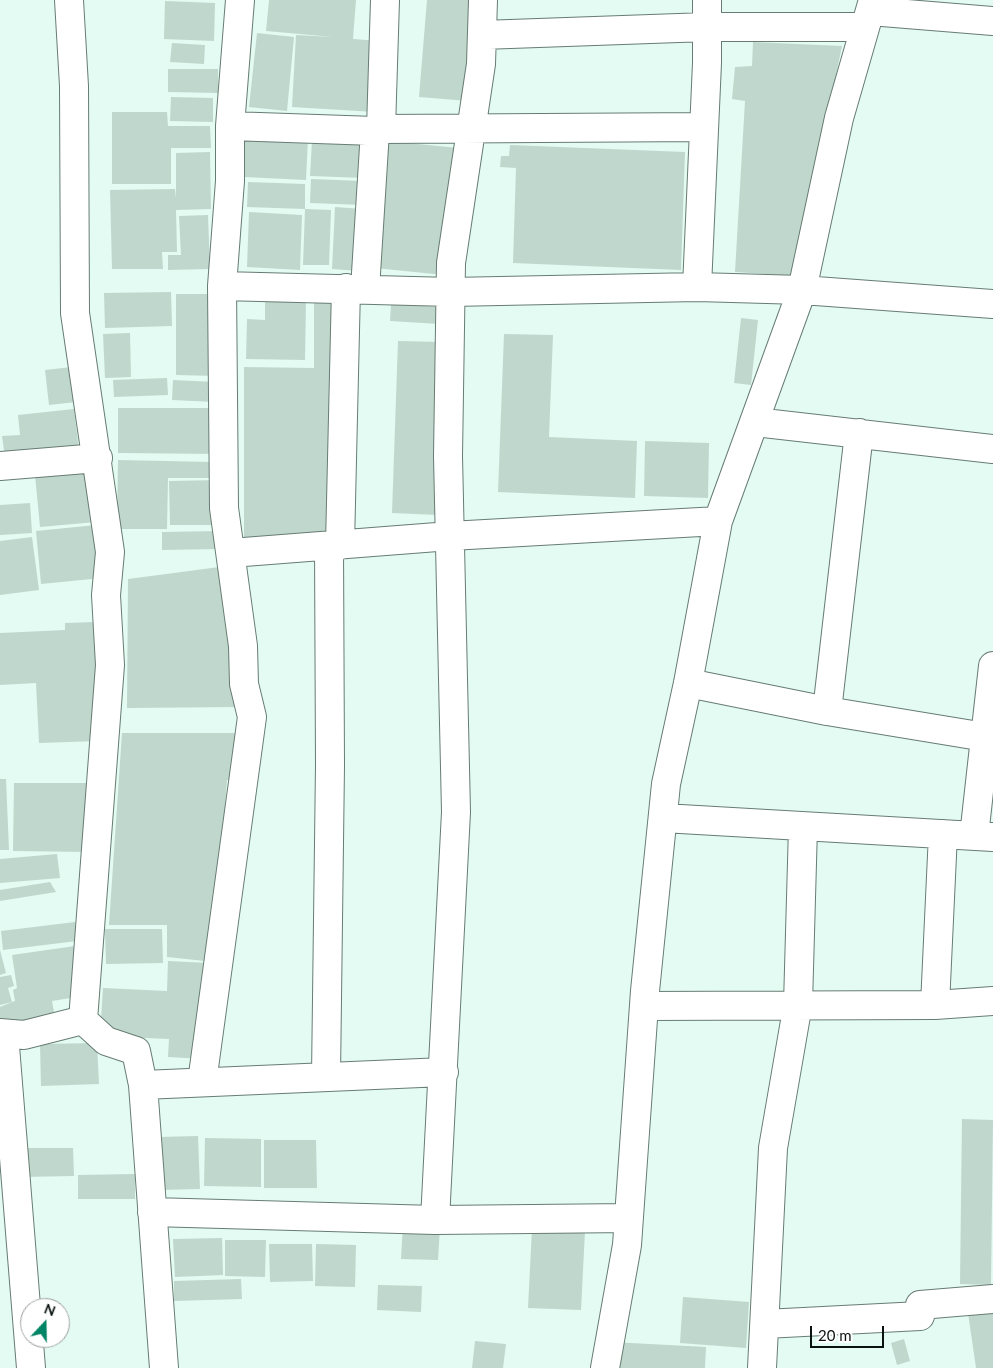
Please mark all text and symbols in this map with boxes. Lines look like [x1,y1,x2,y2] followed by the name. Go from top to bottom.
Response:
[20,1298,70,1348] north arrow
[42,1300,58,1319] text: N
[813,1316,887,1348] scale bar
[818,1326,852,1344] text: 20 m

